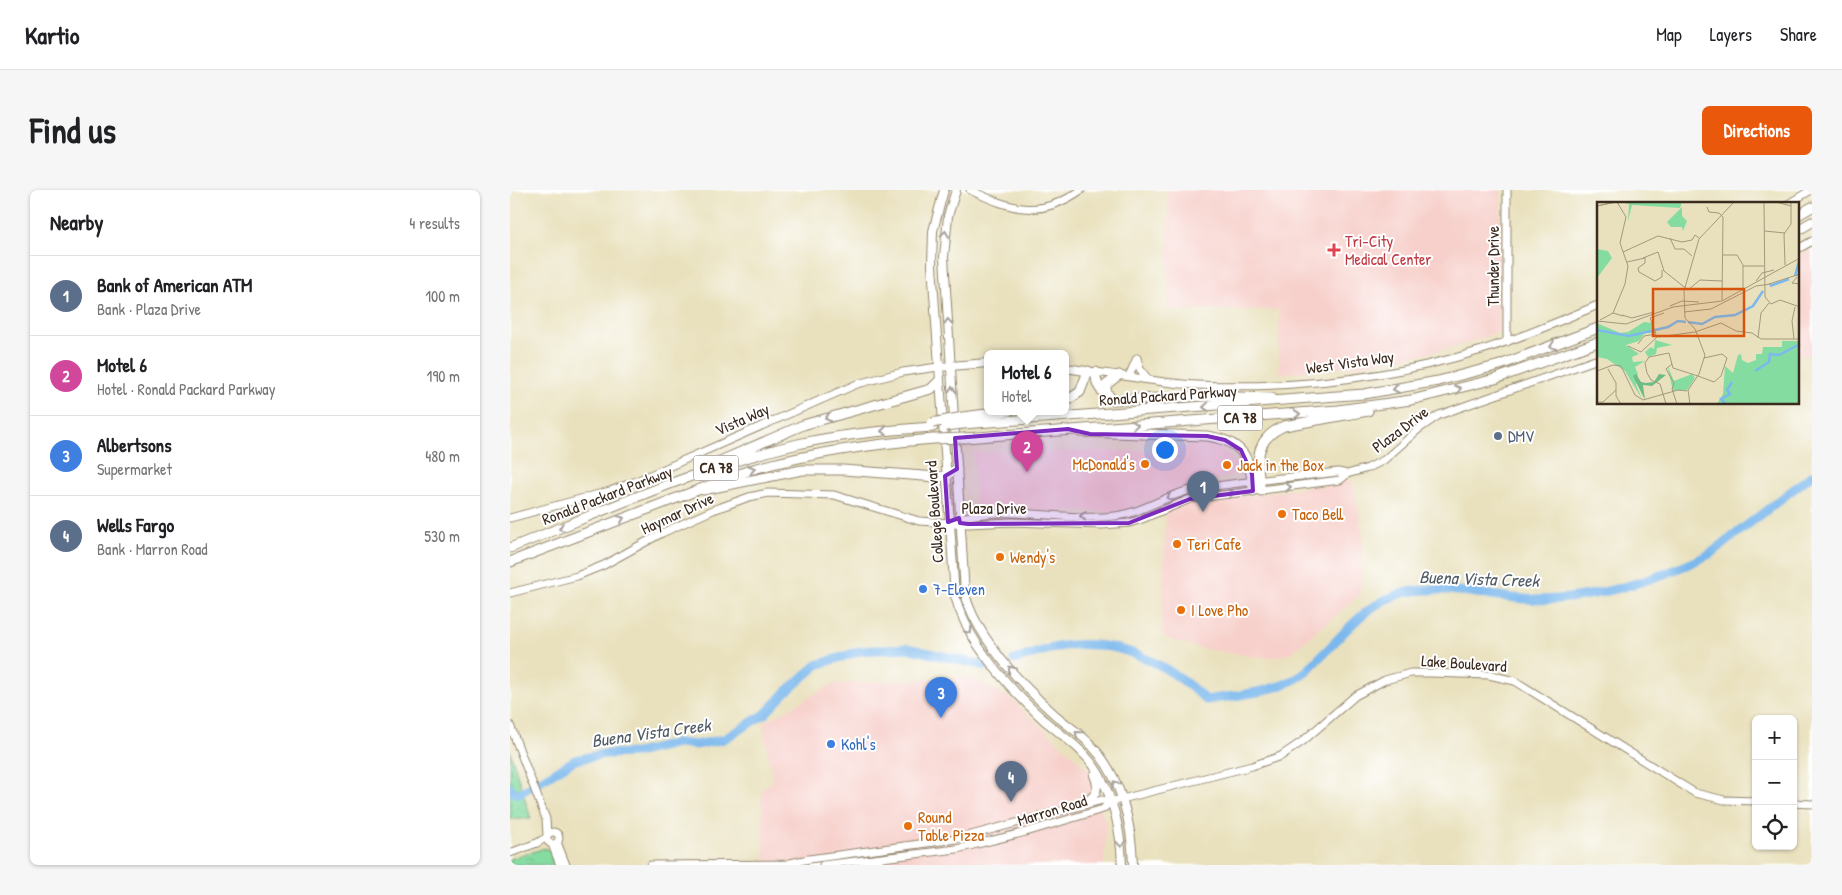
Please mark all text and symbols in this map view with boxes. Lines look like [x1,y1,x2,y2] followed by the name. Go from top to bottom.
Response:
[25,19,80,51] text: Kartio
[1656,22,1682,47] text: Map
[1710,22,1752,47] text: Layers
[1780,22,1817,47] text: Share
[1702,106,1812,155] button: Directions
[30,107,116,154] text: Find us
[1597,202,1800,405] inset map
[50,208,103,237] text: Nearby
[409,212,460,234] text: 4 results
[1482,225,1504,306] street label: Thunder Drive
[939,230,950,238] one-way arrow
[1345,230,1432,270] place label: Tri-City Medical Center
[1327,243,1341,257] marker: Tri-City Medical Center
[97,272,252,298] text: Bank of American ATM
[63,285,69,307] text: 1
[425,285,460,307] text: 100 m
[97,298,201,320] text: Bank · Plaza Drive
[943,318,954,326] one-way arrow
[1549,340,1558,350] one-way arrow
[1305,345,1396,379] street label: West Vista Way
[984,350,1069,415] popup
[97,352,147,378] text: Motel 6
[1001,359,1052,385] text: Motel 6
[62,365,70,387] text: 2
[427,365,460,387] text: 190 m
[97,378,275,400] text: Hotel · Ronald Packard Parkway
[1099,379,1238,411] street label: Ronald Packard Parkway
[1392,383,1401,393] one-way arrow
[1454,384,1463,395] one-way arrow
[947,385,957,393] one-way arrow
[1001,385,1032,407] text: Hotel
[711,397,773,441] street label: Vista Way
[1367,400,1433,457] street label: Plaza Drive
[1202,402,1210,413] one-way arrow
[1218,406,1262,430] road number: CA 78
[1293,408,1301,419] one-way arrow
[824,412,832,422] one-way arrow
[1131,420,1139,431] one-way arrow
[880,425,888,436] one-way arrow
[1508,425,1534,447] place label: DMV
[1492,430,1504,442] marker: DMV
[1011,431,1043,472] pin: 2
[97,432,171,458] text: Albertsons
[1152,437,1178,463] your location
[62,445,70,467] text: 3
[425,445,460,467] text: 480 m
[1072,453,1135,475] place label: McDonald's
[1237,454,1324,476] place label: Jack in the Box
[694,456,738,480] road number: CA 78
[97,458,172,480] text: Supermarket
[1139,458,1151,470] marker: McDonald's
[1221,459,1233,471] marker: Jack in the Box
[539,460,675,530] street label: Ronald Packard Parkway
[919,460,949,564] street label: College Boulevard
[748,465,756,475] one-way arrow
[1187,471,1219,512] pin: 1
[1285,482,1293,493] one-way arrow
[637,486,717,539] street label: Haymar Drive
[1227,488,1235,499] one-way arrow
[1167,492,1175,502] one-way arrow
[961,497,1027,519] street label: Plaza Drive
[1292,503,1344,525] place label: Taco Bell
[1276,508,1288,520] marker: Taco Bell
[1079,511,1087,522] one-way arrow
[97,512,174,538] text: Wells Fargo
[616,515,624,525] one-way arrow
[559,522,567,532] one-way arrow
[63,525,69,547] text: 4
[424,525,460,547] text: 530 m
[1187,533,1242,555] place label: Teri Cafe
[97,538,208,560] text: Bank · Marron Road
[1171,538,1183,550] marker: Teri Cafe
[1010,546,1055,568] place label: Wendy's
[994,551,1006,563] marker: Wendy's
[1419,564,1541,593] water label: Buena Vista Creek
[933,578,985,600] place label: 7-Eleven
[917,583,929,595] marker: 7-Eleven
[1191,599,1249,621] place label: I Love Pho
[1175,604,1187,616] marker: I Love Pho
[963,625,972,634] one-way arrow
[1421,649,1507,677] street label: Lake Boulevard
[1008,666,1016,675] one-way arrow
[925,677,957,718] pin: 3
[590,712,714,753] water label: Buena Vista Creek
[1752,715,1797,850] map controls
[1752,715,1797,760] button: +
[1075,731,1084,740] one-way arrow
[841,733,876,755] place label: Kohl's
[825,738,837,750] marker: Kohl's
[1752,760,1797,805] button: −
[995,761,1027,802] pin: 4
[1111,780,1122,789] one-way arrow
[1014,789,1090,831] street label: Marron Road
[1752,805,1797,850] button: locate
[918,806,984,846] place label: Round Table Pizza
[902,820,914,832] marker: Round Table Pizza
[1115,840,1126,848] one-way arrow

